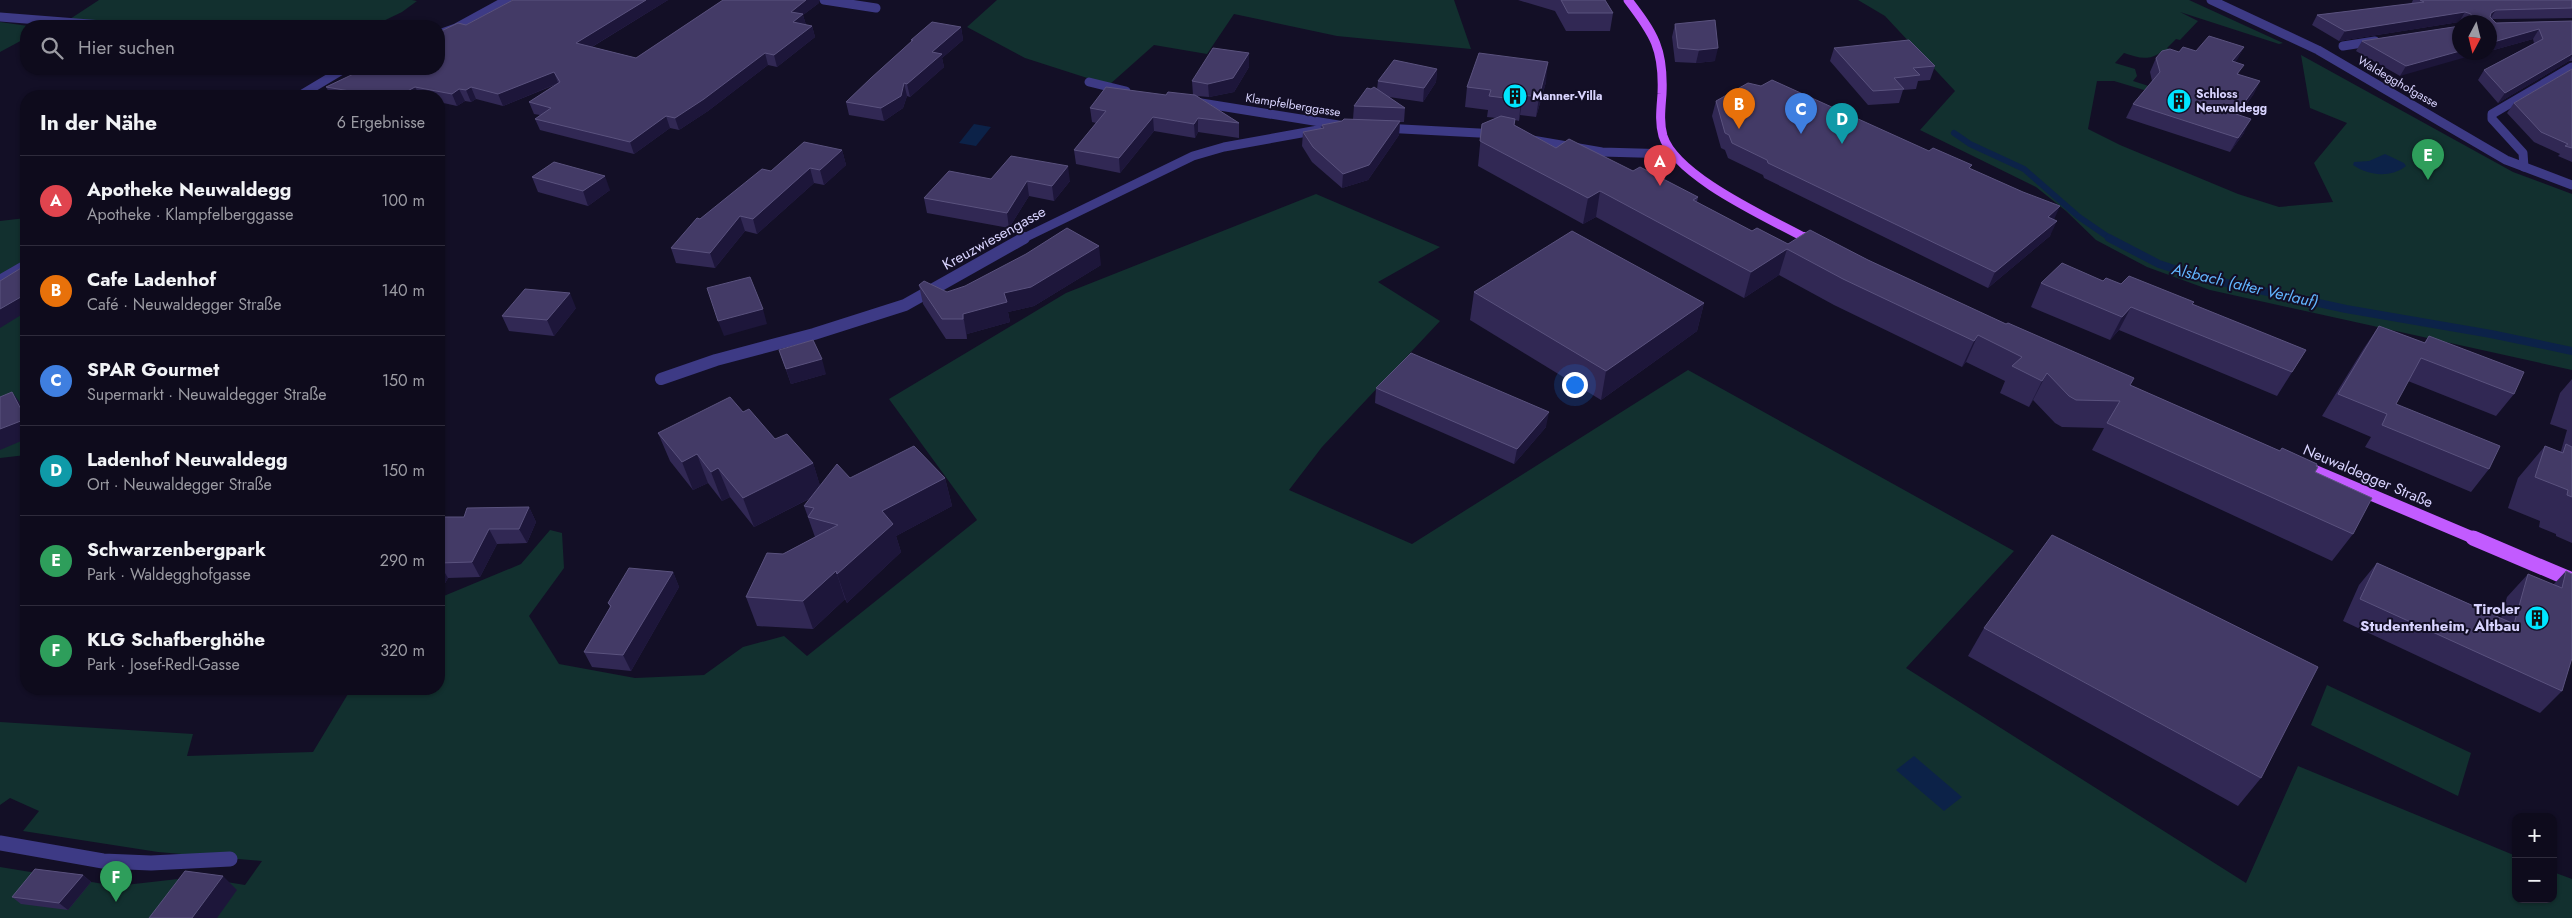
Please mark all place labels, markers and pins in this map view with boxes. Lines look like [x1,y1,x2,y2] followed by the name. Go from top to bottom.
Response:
[1502,83,1528,109] building icon: Manner-Villa
[2196,85,2267,117] place label: Schloss Neuwaldegg
[1532,87,1603,105] place label: Manner-Villa
[1723,88,1755,129] pin: B
[2166,88,2192,114] building icon: Schloss Neuwaldegg
[1785,93,1817,134] pin: C
[1826,103,1858,144] pin: D
[2412,139,2444,180] pin: E
[1644,145,1676,186] pin: A
[2360,598,2521,637] place label: Tiroler Studentenheim, Altbau
[2524,605,2550,631] building icon: Tiroler Studentenheim, Altbau
[100,861,132,902] pin: F

